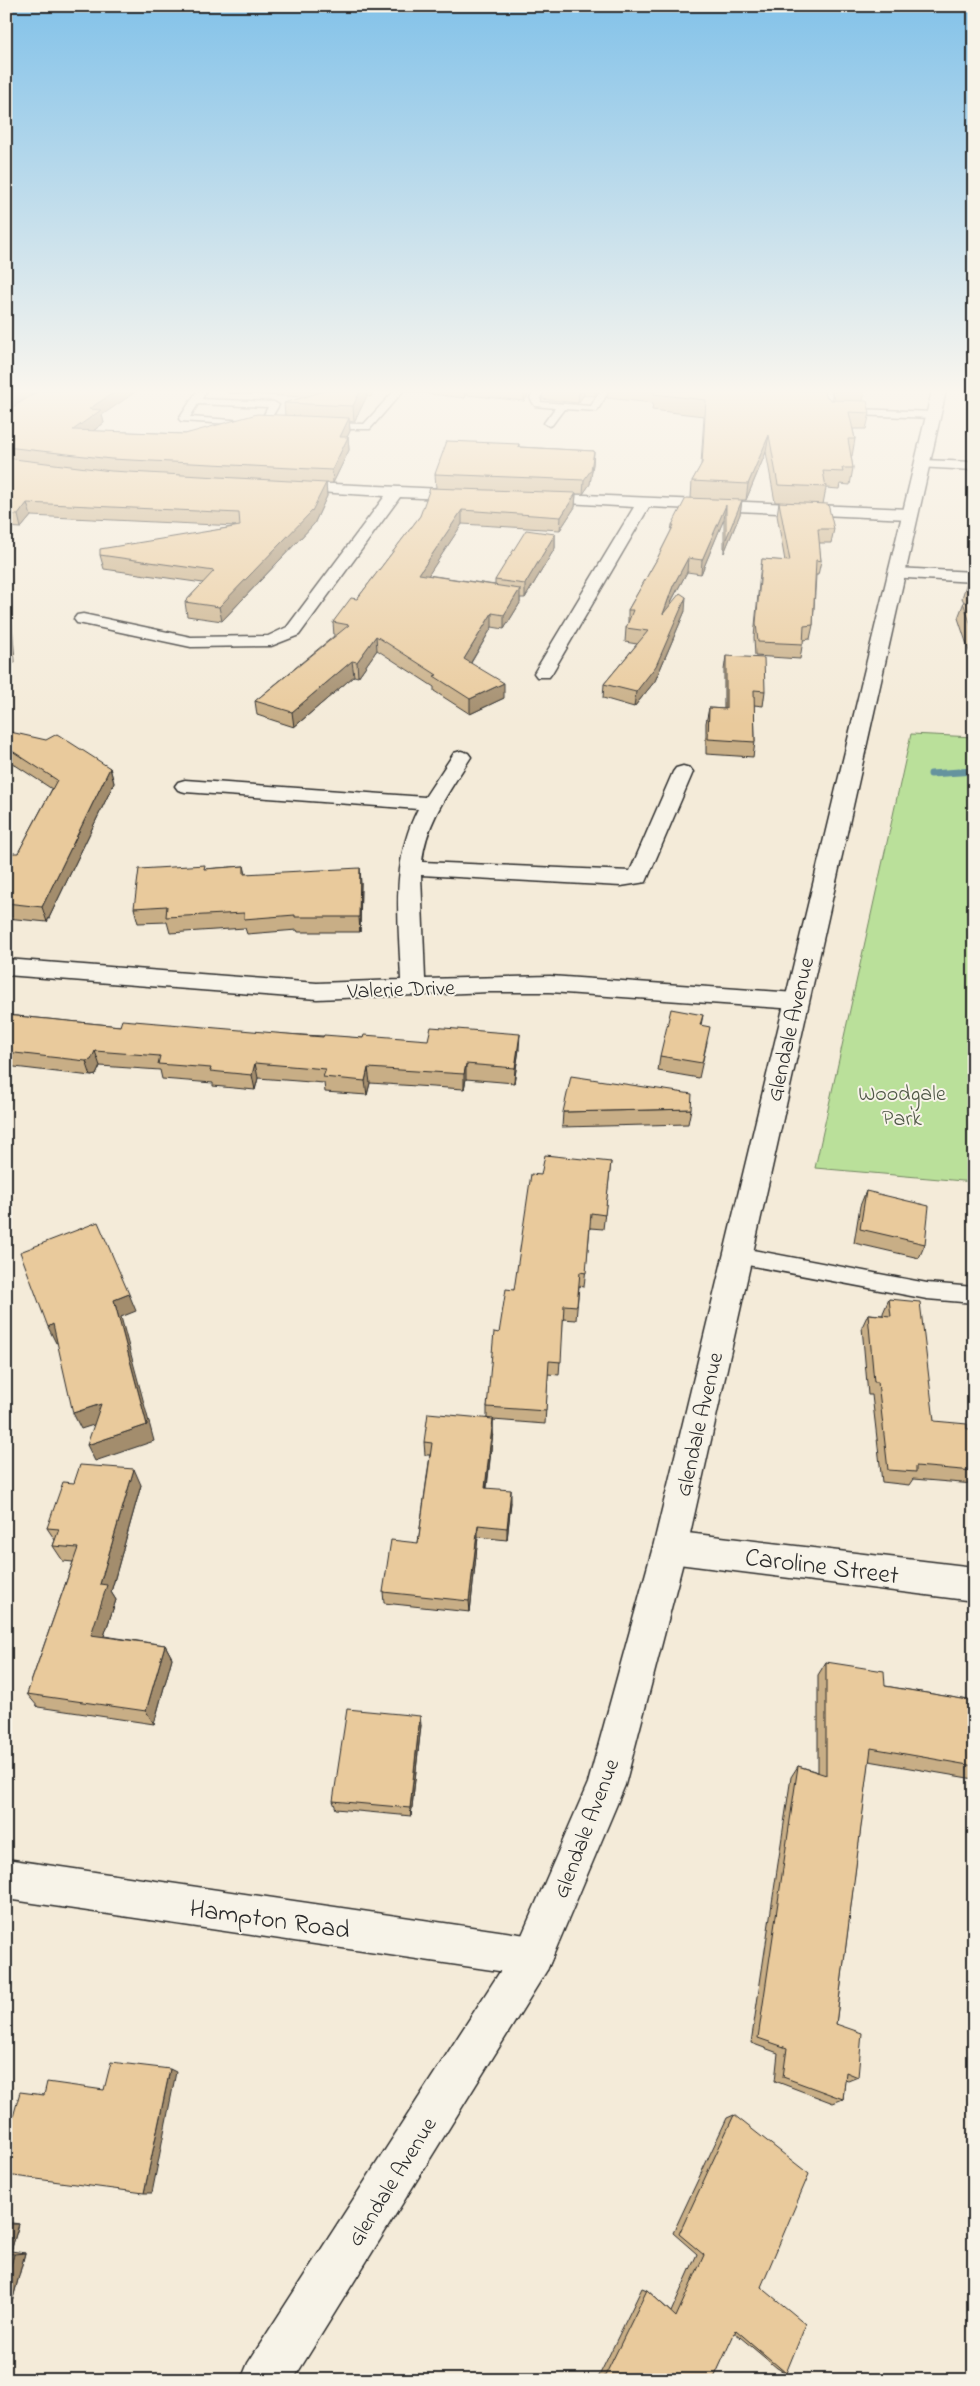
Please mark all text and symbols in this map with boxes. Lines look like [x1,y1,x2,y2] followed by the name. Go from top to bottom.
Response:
[760,954,824,1105] street label: Glendale Avenue
[346,973,456,1009] street label: Valerie Drive
[858,1079,946,1136] park label: Woodgale Park
[669,1349,733,1500] street label: Glendale Avenue
[743,1540,901,1596] street label: Caroline Street
[546,1754,629,1904] street label: Glendale Avenue
[187,1891,353,1951] street label: Hampton Road
[341,2112,446,2254] street label: Glendale Avenue

